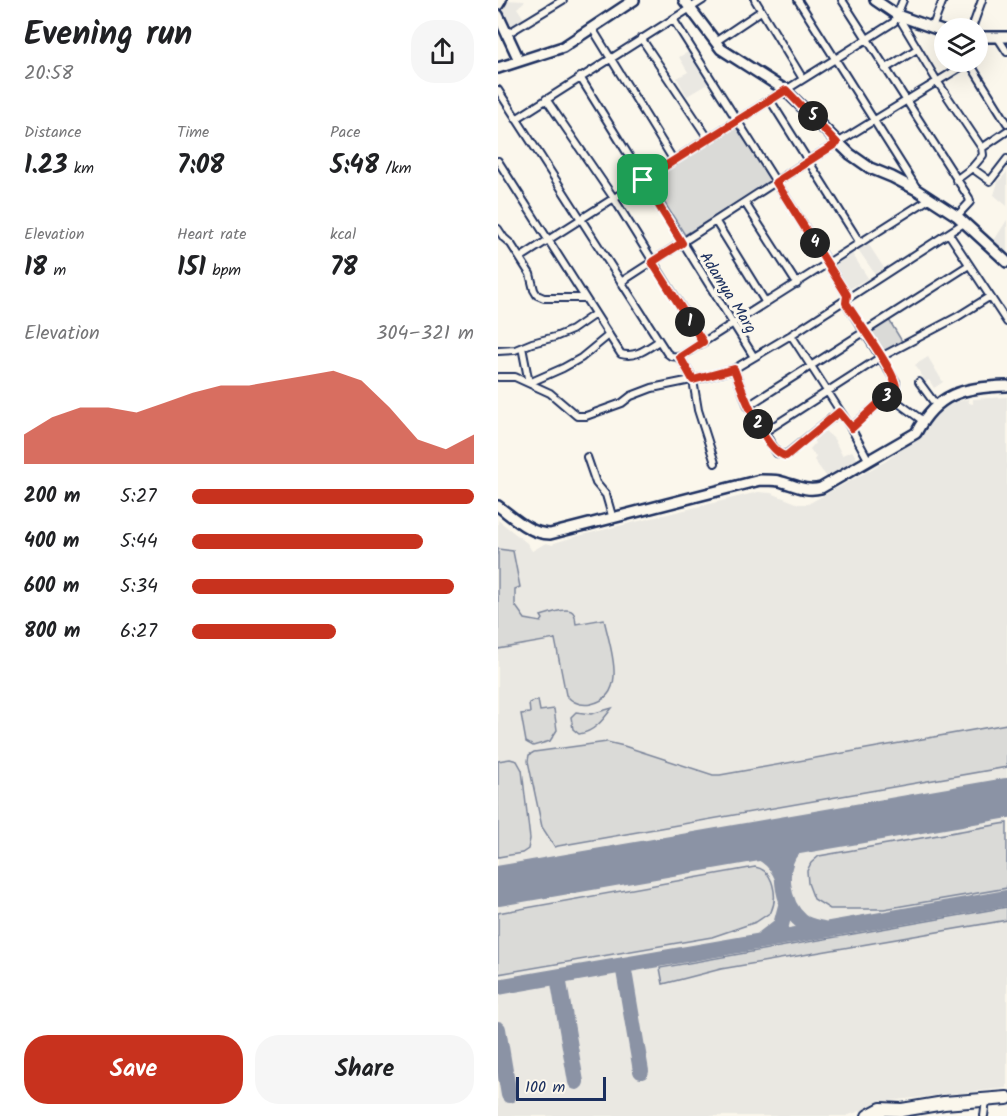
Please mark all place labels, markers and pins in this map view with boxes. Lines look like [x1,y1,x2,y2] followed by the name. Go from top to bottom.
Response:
[798,101,828,131] pin: 5
[617,154,668,205] pin
[800,228,830,258] pin: 4
[675,307,705,337] pin: 1
[872,382,902,412] pin: 3
[743,409,773,439] pin: 2

